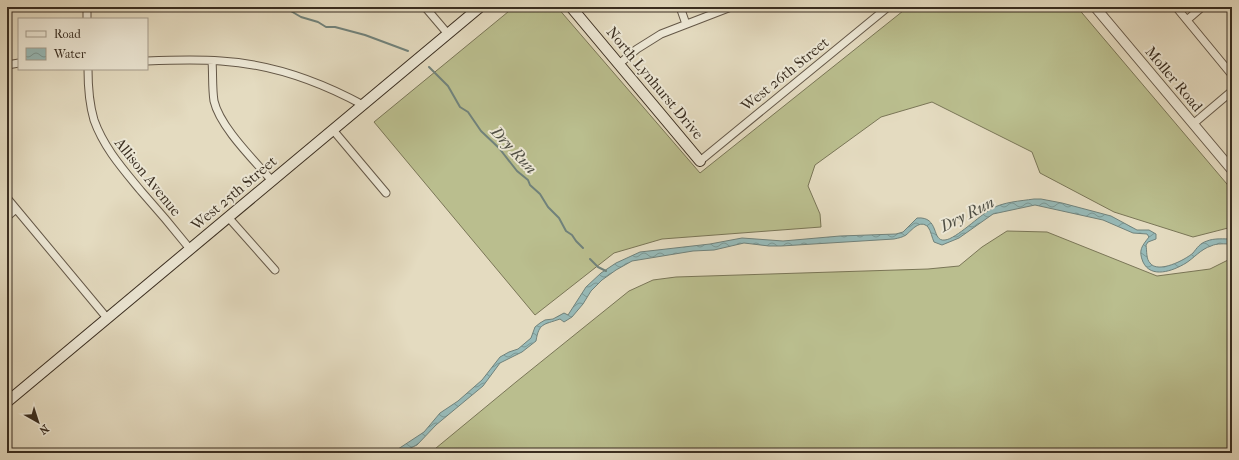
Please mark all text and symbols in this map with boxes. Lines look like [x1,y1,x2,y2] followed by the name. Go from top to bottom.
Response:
[18,18,148,70] legend
[603,23,708,143] street label: North Lynhurst Drive
[54,27,81,41] text: Road
[737,33,833,116] street label: West 26th Street
[1142,43,1207,116] street label: Moller Road
[53,47,87,61] text: Water
[487,122,541,178] water label: Dry Run
[110,133,186,220] street label: Allison Avenue
[187,152,281,235] street label: West 25th Street
[936,192,997,236] water label: Dry Run
[18,402,58,442] north arrow
[36,422,51,437] text: N

